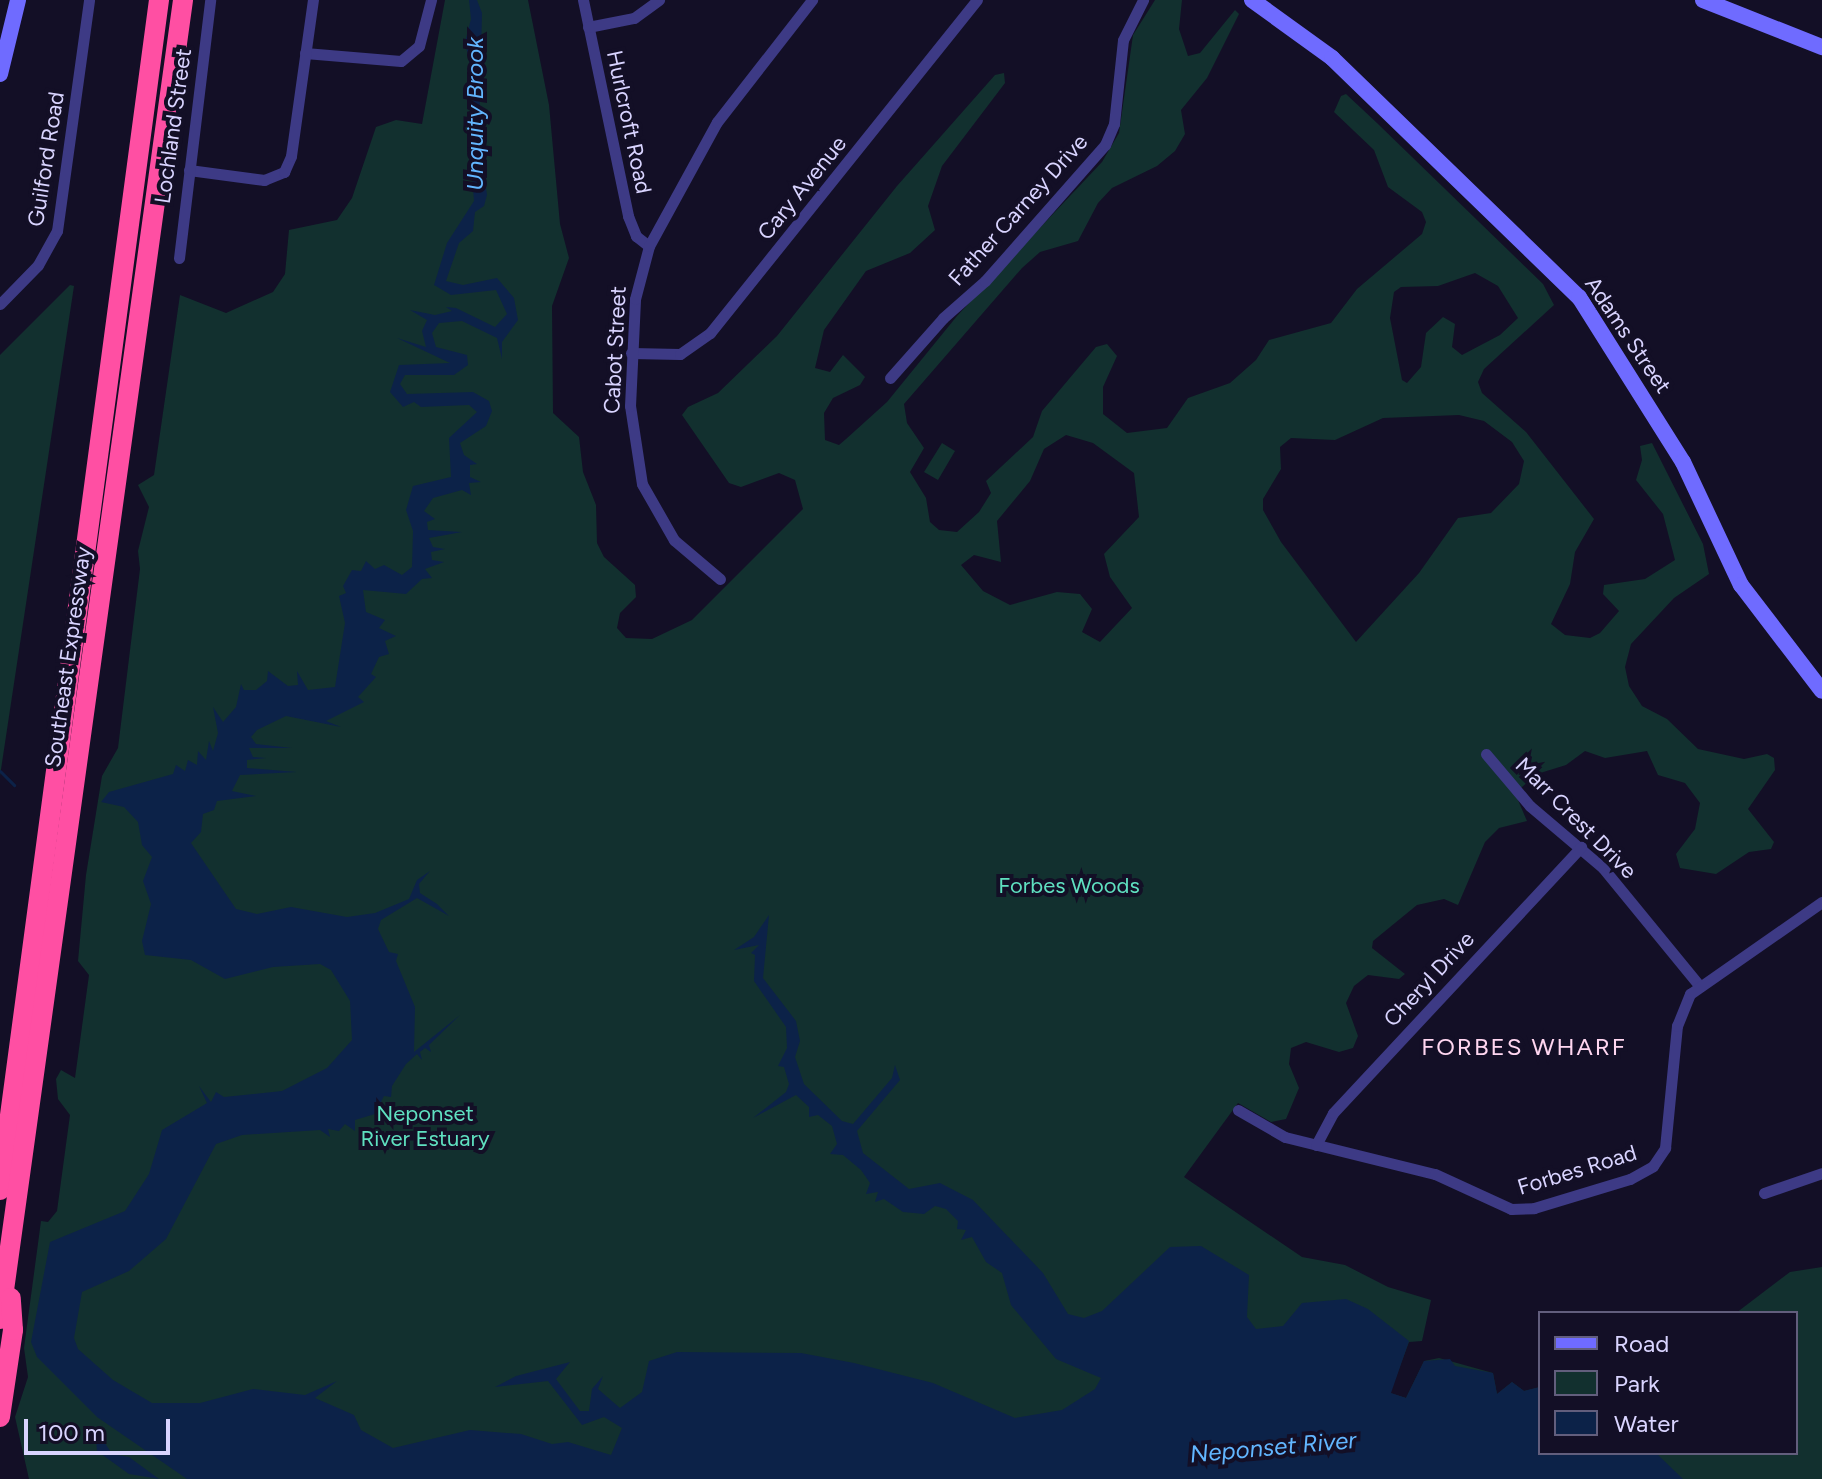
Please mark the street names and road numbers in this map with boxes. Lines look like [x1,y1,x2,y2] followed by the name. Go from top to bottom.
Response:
[149,47,197,205] street label: Lochland Street
[601,48,657,196] street label: Hurlcroft Road
[22,90,70,228] street label: Guilford Road
[943,129,1093,291] street label: Father Carney Drive
[752,131,852,245] street label: Cary Avenue
[1579,272,1677,398] street label: Adams Street
[598,285,632,415] street label: Cabot Street
[39,545,97,769] street label: Southeast Expressway
[1510,752,1642,884] street label: Marr Crest Drive
[1378,926,1480,1032] street label: Cheryl Drive
[1514,1139,1640,1201] street label: Forbes Road

